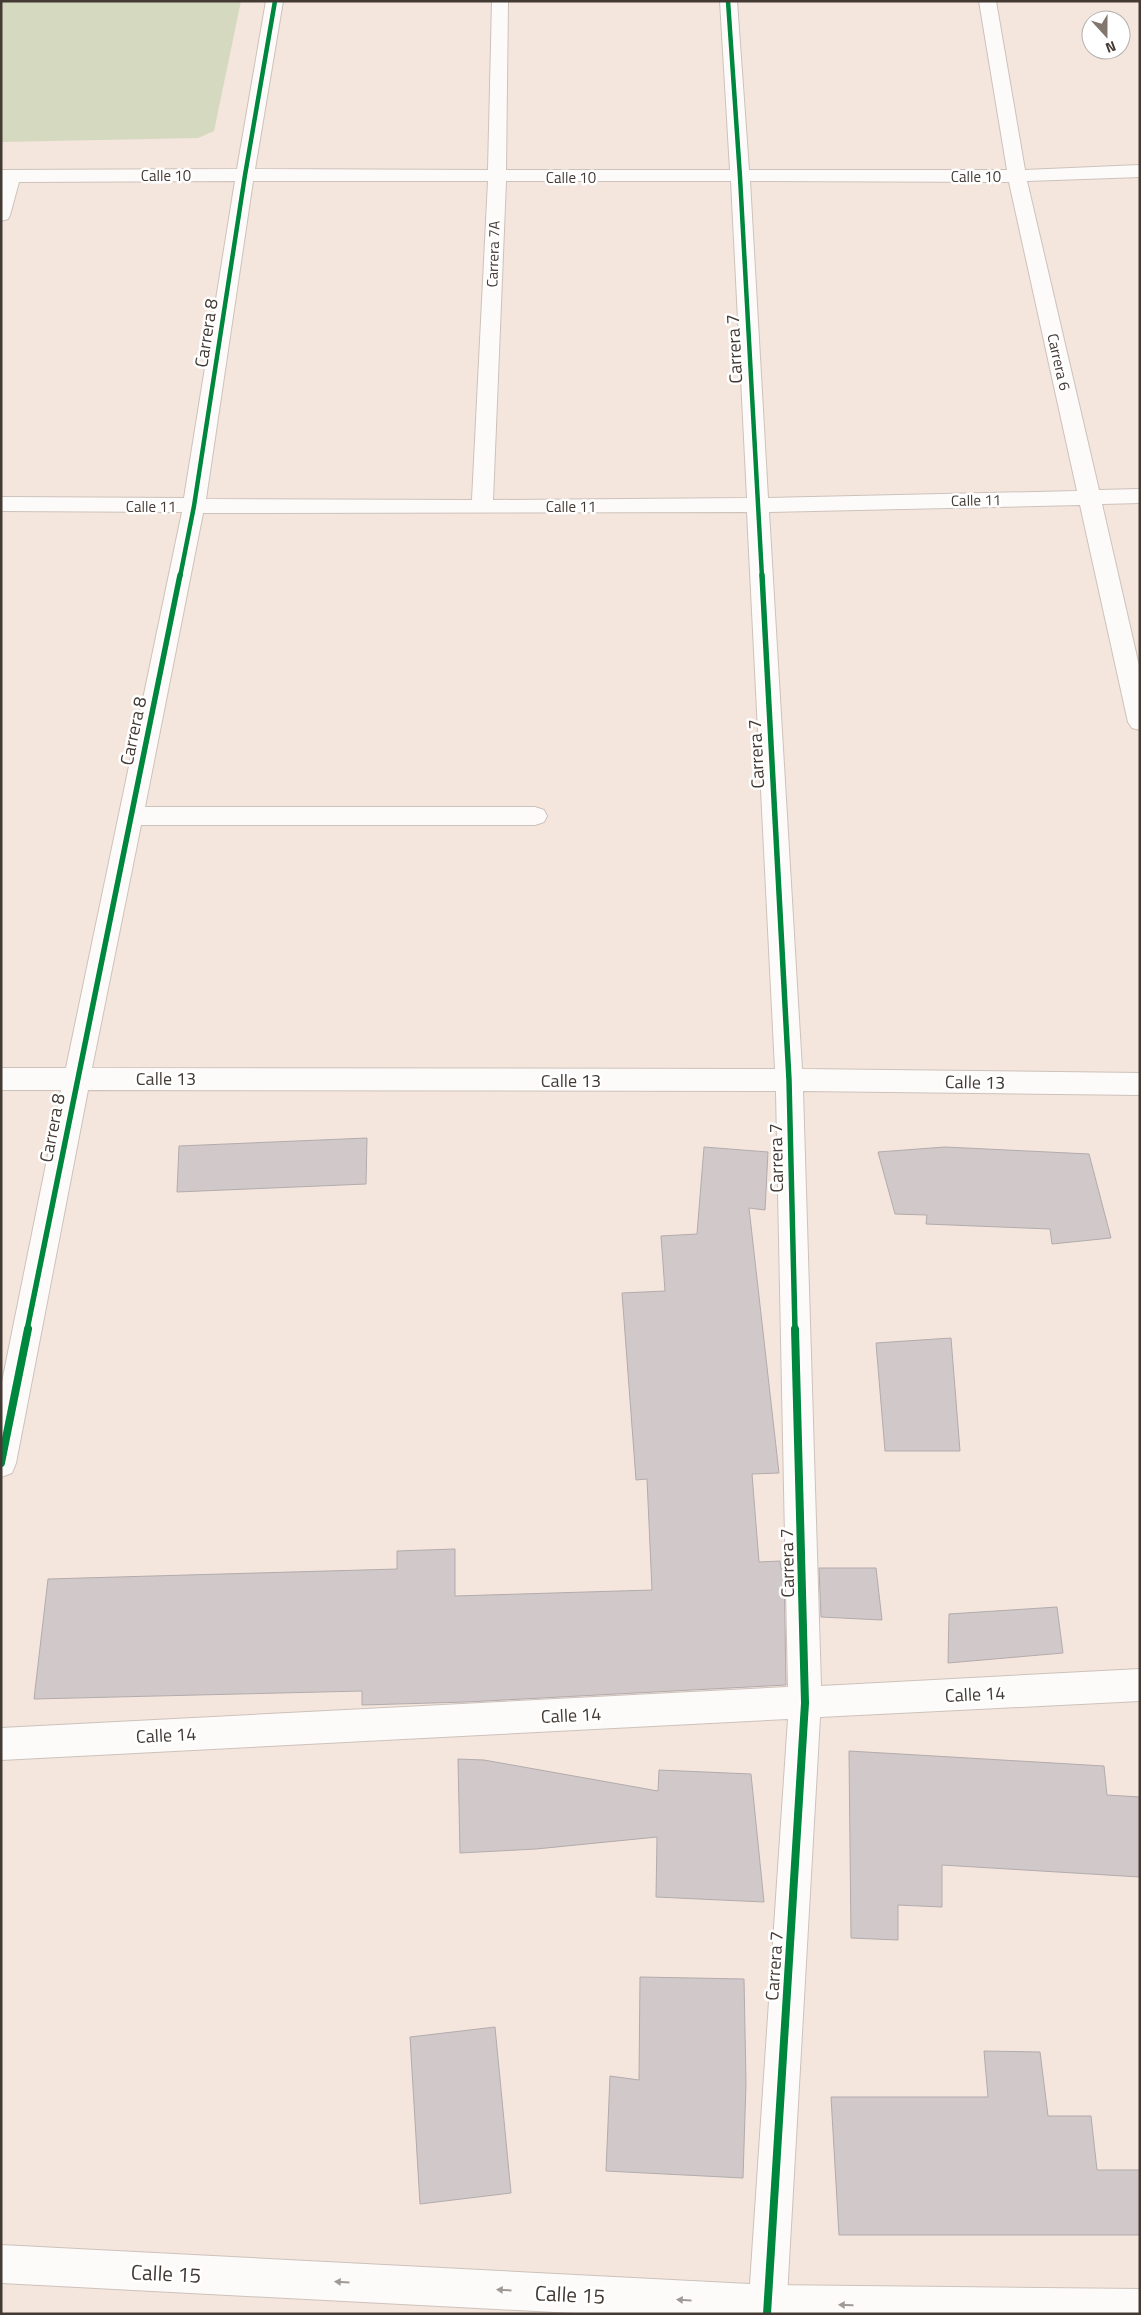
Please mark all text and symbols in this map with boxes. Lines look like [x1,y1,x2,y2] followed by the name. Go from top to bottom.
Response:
[1081,10,1131,60] north arrow
[1103,36,1119,59] text: N
[141,164,191,187] street label: Calle 10
[951,165,1001,188] street label: Calle 10
[546,166,596,189] street label: Calle 10
[480,220,506,288] street label: Carrera 7A
[187,297,225,369] street label: Carrera 8
[719,314,749,384] street label: Carrera 7
[1041,331,1077,393] street label: Carrera 6
[951,488,1001,512] street label: Calle 11
[126,495,176,518] street label: Calle 11
[546,495,596,518] street label: Calle 11
[113,694,153,768] street label: Carrera 8
[741,719,771,789] street label: Carrera 7
[136,1065,196,1092] street label: Calle 13
[541,1067,601,1094] street label: Calle 13
[945,1068,1005,1096] street label: Calle 13
[32,1091,72,1165] street label: Carrera 8
[762,1123,790,1193] street label: Carrera 7
[773,1528,801,1598] street label: Carrera 7
[944,1679,1006,1709] street label: Calle 14
[540,1700,602,1730] street label: Calle 14
[135,1720,197,1750] street label: Calle 14
[758,1930,790,2002] street label: Carrera 7
[130,2255,202,2291] street label: Calle 15
[534,2276,606,2312] street label: Calle 15
[333,2278,349,2286] one-way arrow
[496,2286,512,2294] one-way arrow
[675,2295,691,2303] one-way arrow
[838,2301,854,2309] one-way arrow

